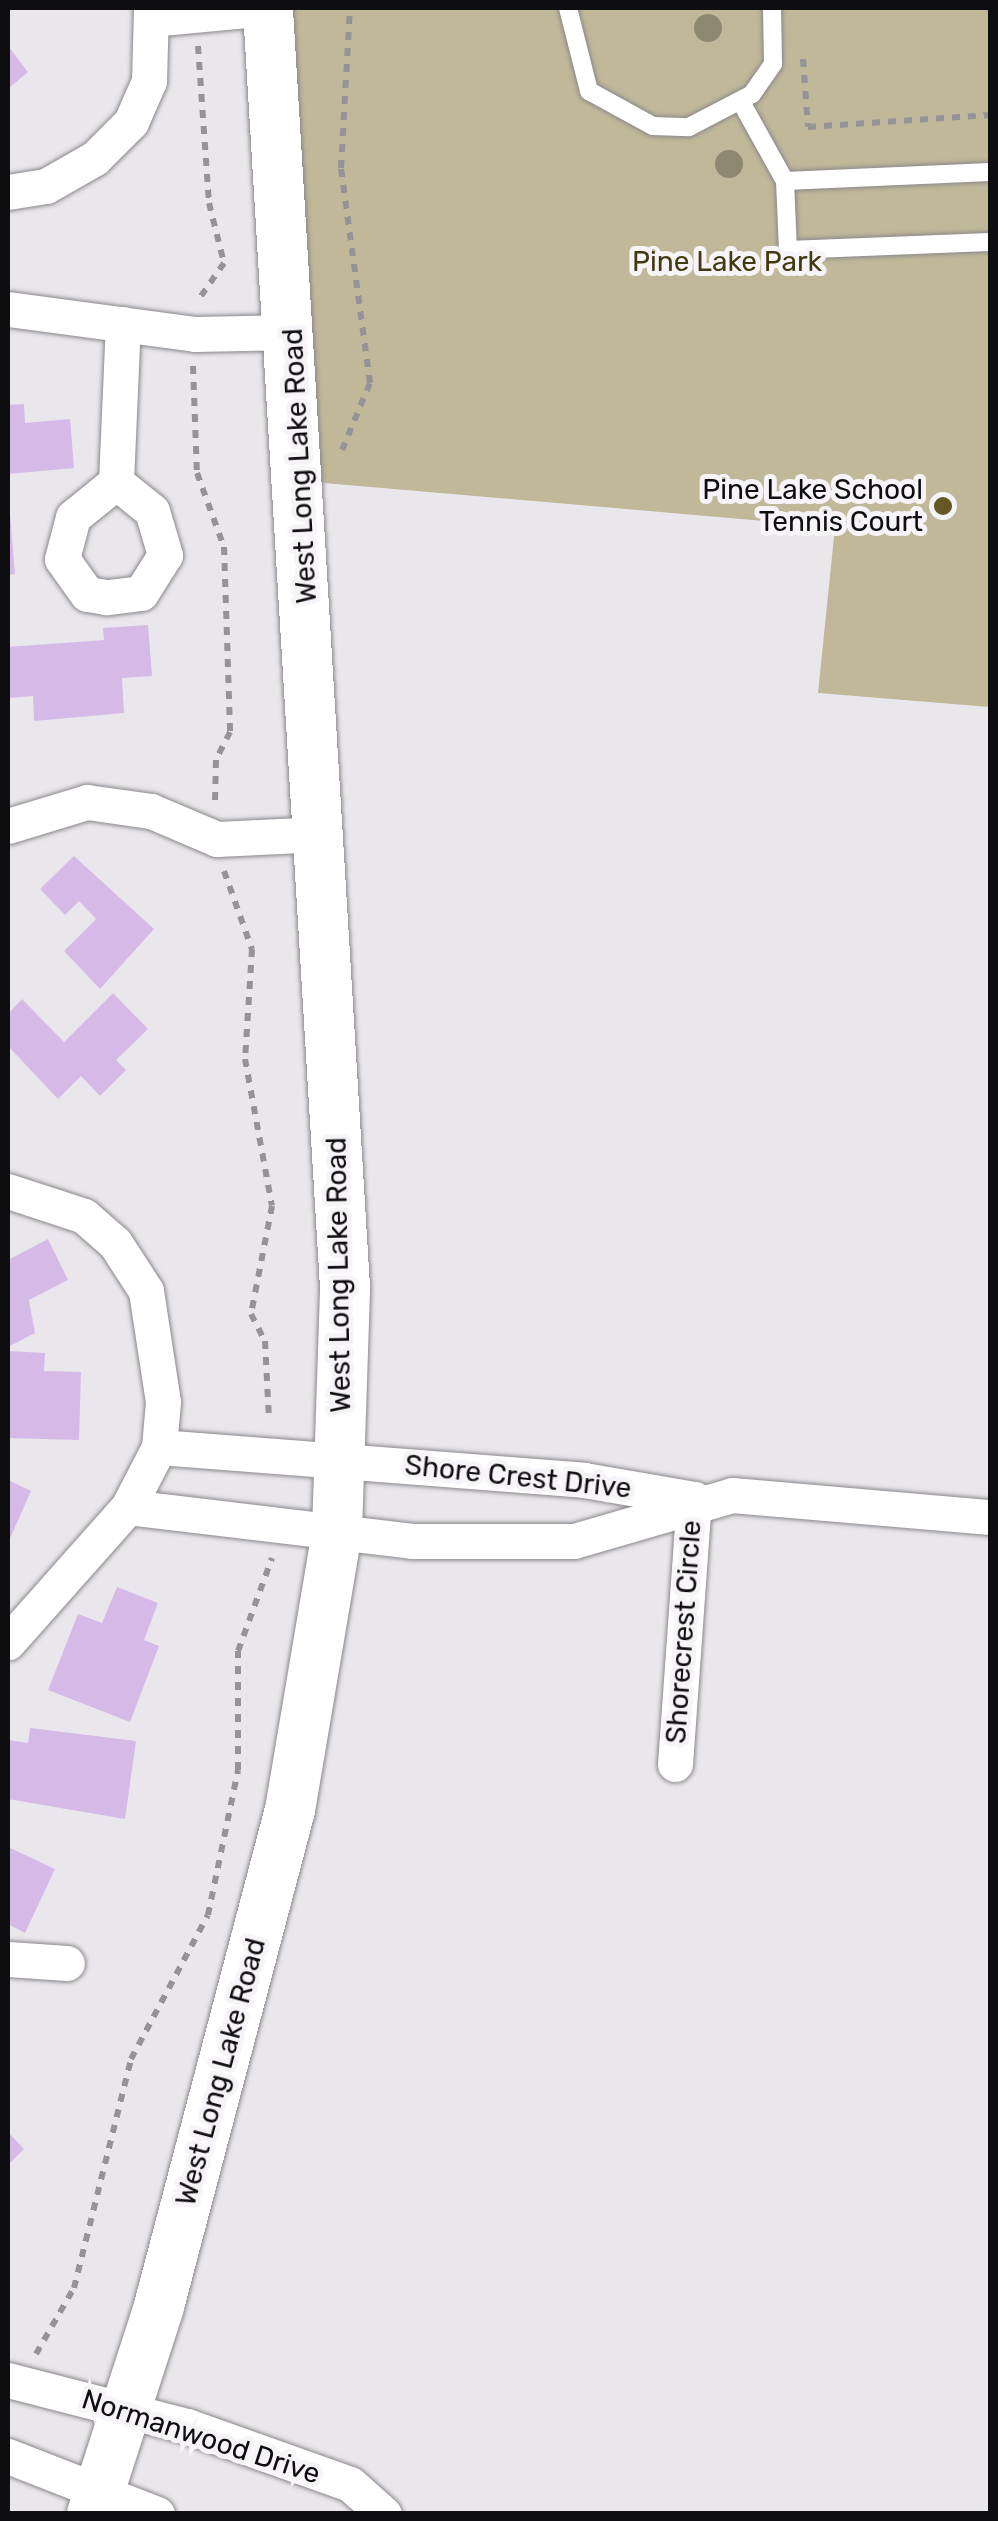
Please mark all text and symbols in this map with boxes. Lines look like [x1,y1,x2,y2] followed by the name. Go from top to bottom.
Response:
[632,245,822,279] park label: Pine Lake Park
[276,328,324,604] street label: West Long Lake Road
[702,473,923,539] place label: Pine Lake School Tennis Court
[932,495,954,517] marker: Pine Lake School Tennis Court
[320,1137,358,1413] street label: West Long Lake Road
[403,1448,633,1506] street label: Shore Crest Drive
[659,1519,709,1745] street label: Shorecrest Circle
[169,1935,273,2209] street label: West Long Lake Road
[78,2383,324,2491] street label: Normanwood Drive

